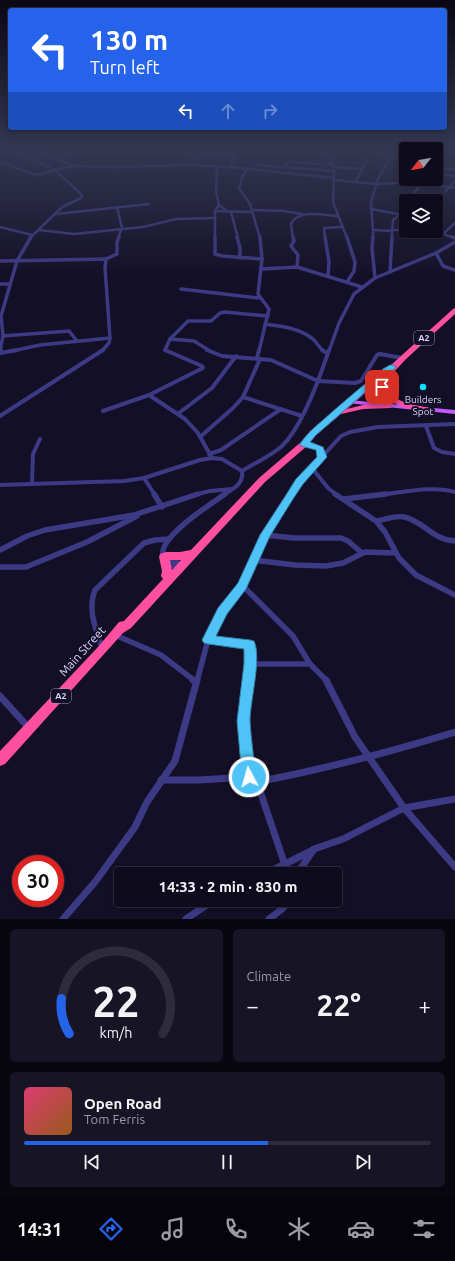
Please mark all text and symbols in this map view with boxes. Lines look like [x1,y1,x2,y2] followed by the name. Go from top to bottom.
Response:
[24,24,76,76] icon: left
[90,24,168,55] text: 130 m
[90,57,160,77] text: Turn left
[175,100,197,122] icon: left
[217,100,239,122] icon: ahead
[259,100,281,122] icon: right
[399,142,443,186] north arrow
[399,142,443,238] map controls
[399,194,443,238] button: layers
[414,331,434,345] road number: A2
[365,370,399,404] pin
[371,376,393,398] icon: arrive
[418,382,428,392] marker: Builders Spot
[405,394,441,417] place label: Builders Spot
[56,623,108,679] street label: Main Street
[51,689,71,703] road number: A2
[228,756,270,798] position arrow
[12,855,64,907] speed limit sign: 30
[159,878,297,895] text: 14:33 · 2 min · 830 m
[247,969,291,983] text: Climate
[93,977,140,1024] text: 22
[317,988,361,1022] text: 22°
[247,993,259,1018] text: −
[419,993,431,1018] text: +
[100,1024,133,1040] text: km/h
[84,1095,161,1112] text: Open Road
[84,1112,145,1126] text: Tom Ferris
[81,1151,103,1173] icon: previous
[216,1151,238,1173] icon: pause
[352,1151,374,1173] icon: next
[97,1215,125,1243] icon: directions
[159,1215,187,1243] icon: music
[222,1215,250,1243] icon: phone
[285,1215,313,1243] icon: climate
[347,1215,375,1243] icon: car
[410,1215,438,1243] icon: filters
[17,1219,62,1239] text: 14:31

